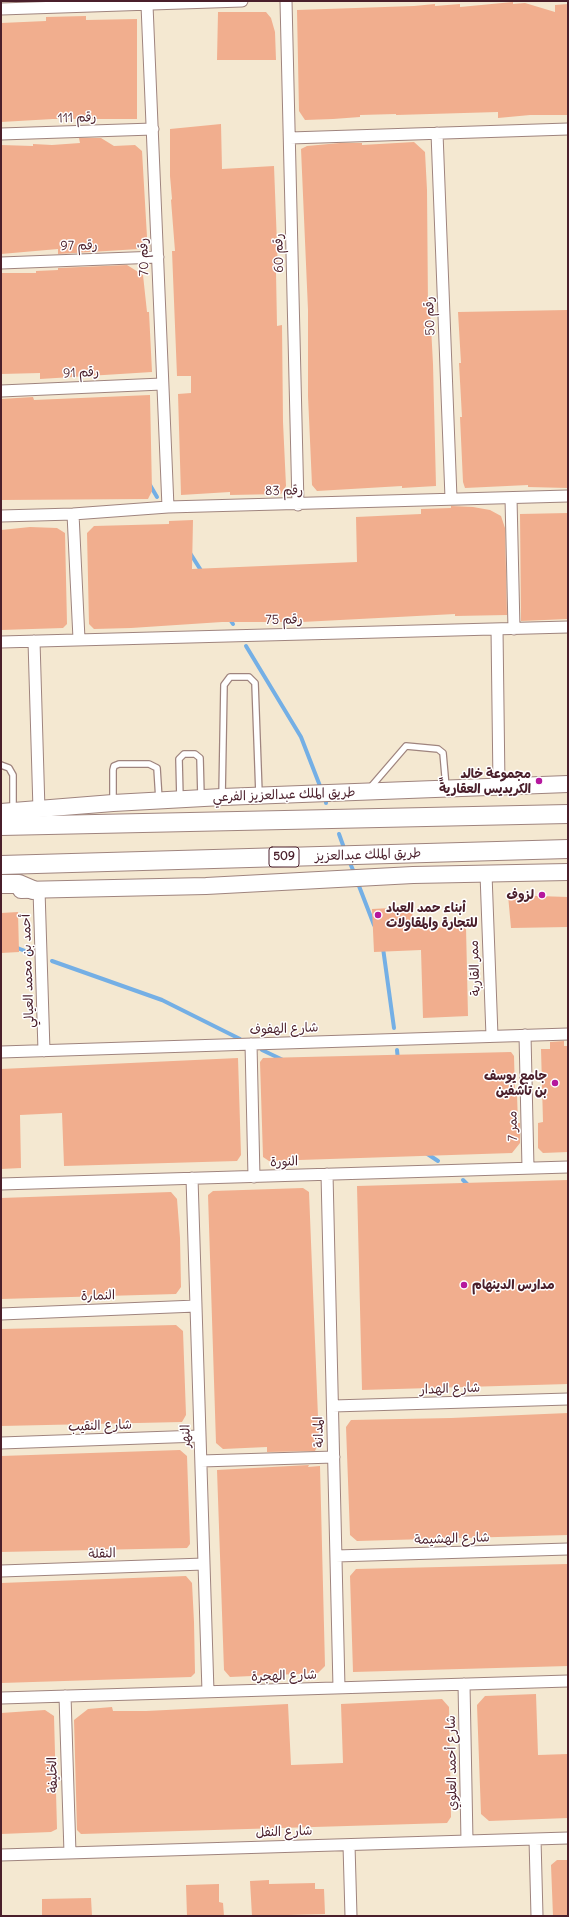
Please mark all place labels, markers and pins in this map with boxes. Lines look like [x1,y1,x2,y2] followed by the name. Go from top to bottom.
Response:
[439,766,531,797] place label: مجموعة خالد الكريديس العقاريةً
[534,776,544,786] marker: مجموعة خالد الكريديس العقاريةً
[507,887,534,903] place label: لزوف
[537,890,547,900] marker: لزوف
[386,900,478,931] place label: أبناء حمد العباد للتجارة والمقاولات
[373,910,383,920] marker: أبناء حمد العباد للتجارة والمقاولات
[484,1068,547,1099] place label: جامع يوسف بن تاشفين
[550,1078,560,1088] marker: جامع يوسف بن تاشفين
[472,1277,555,1293] place label: مدارس الدينهام
[459,1280,469,1290] marker: مدارس الدينهام

